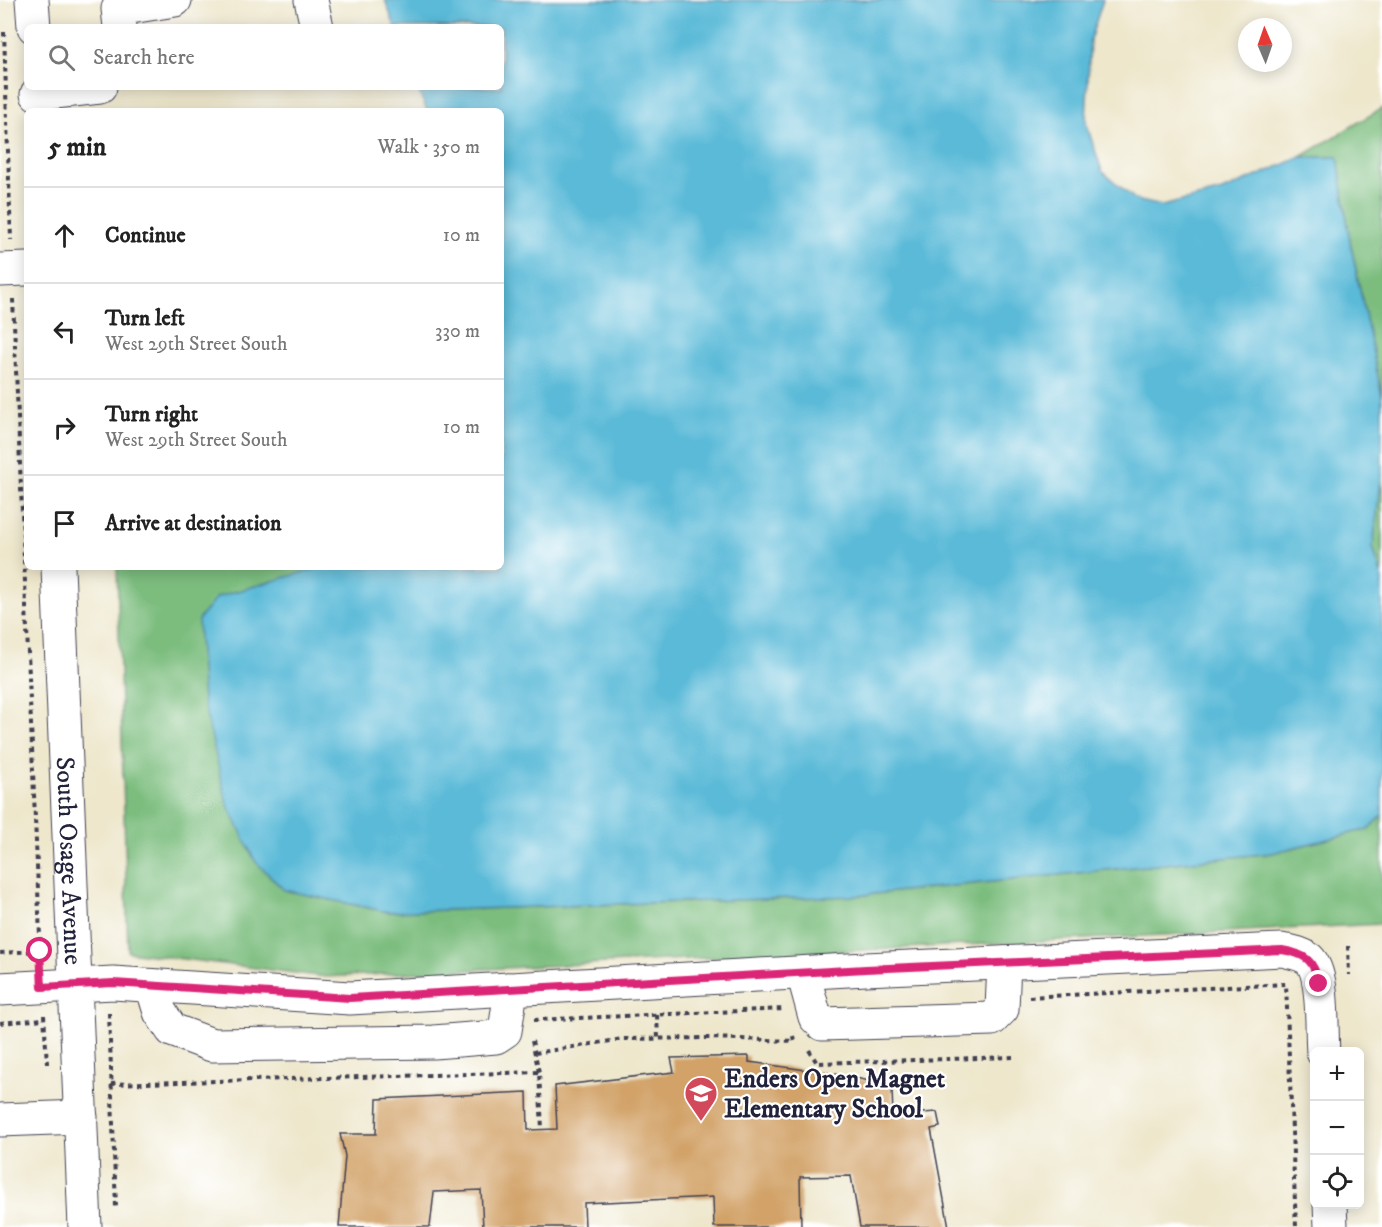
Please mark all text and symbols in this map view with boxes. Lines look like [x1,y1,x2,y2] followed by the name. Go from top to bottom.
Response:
[1238,18,1292,72] north arrow
[24,24,504,90] search box
[45,41,78,74] icon: search
[93,44,195,71] text: Search here
[48,131,106,164] text: 5 min
[378,135,480,160] text: Walk · 350 m
[48,219,81,252] icon: ahead
[105,222,186,249] text: Continue
[443,223,480,248] text: 10 m
[105,305,185,332] text: Turn left
[48,315,81,348] icon: left
[435,319,480,344] text: 330 m
[105,332,287,357] text: West 29th Street South
[105,401,198,428] text: Turn right
[48,411,81,444] icon: right
[443,415,480,440] text: 10 m
[105,428,287,453] text: West 29th Street South
[48,507,81,540] icon: arrive
[105,510,282,537] text: Arrive at destination
[48,756,89,966] street label: South Osage Avenue
[26,937,52,963] route start
[1305,970,1331,996] route end
[1310,1047,1364,1209] map controls
[1310,1047,1364,1101] button: +
[724,1063,946,1126] place label: Enders Open Magnet Elementary School
[683,1075,719,1122] school or university icon: Enders Open Magnet Elementary School
[1310,1101,1364,1155] button: −
[1310,1155,1364,1209] button: locate

